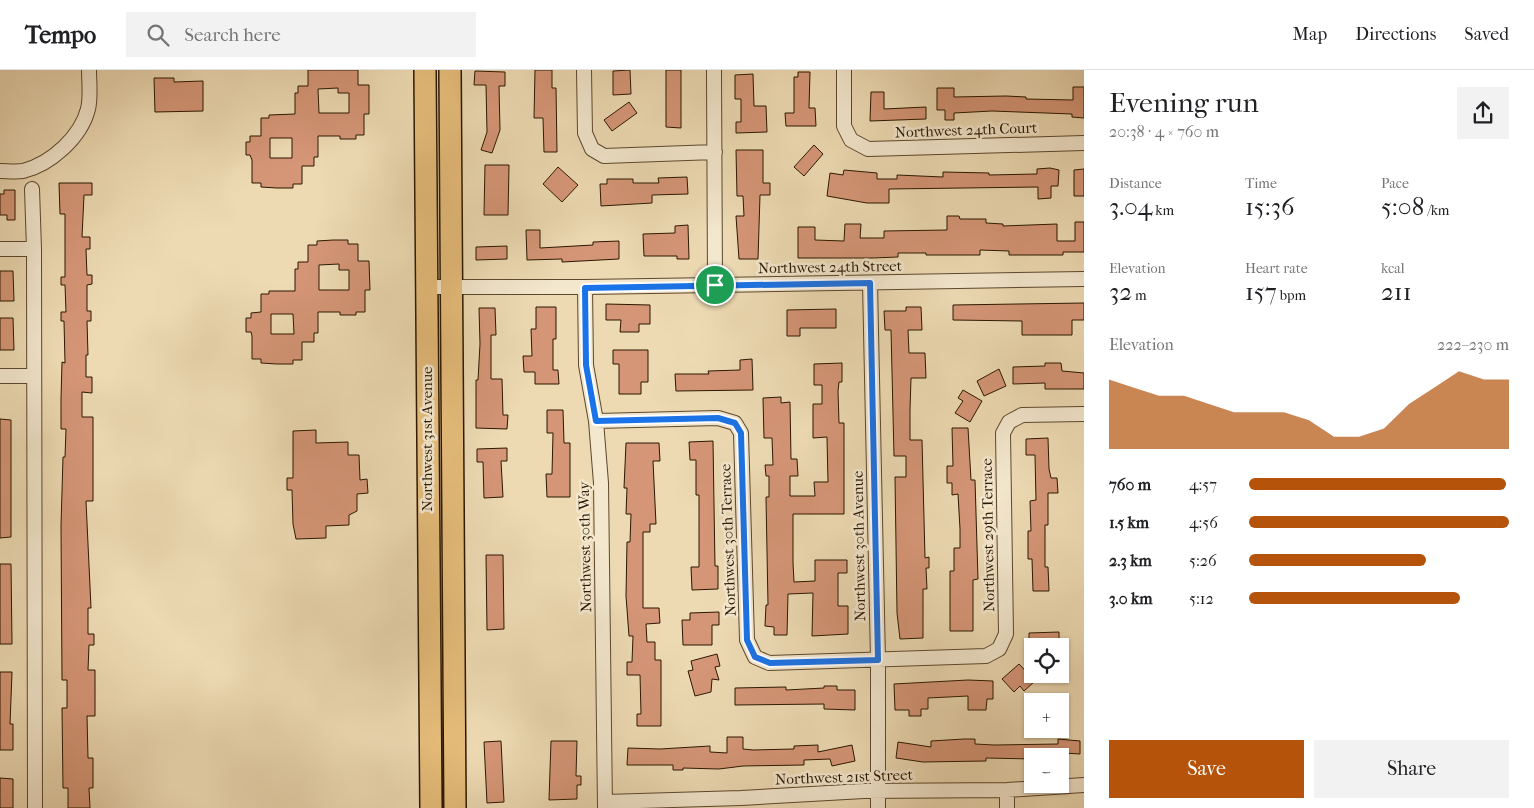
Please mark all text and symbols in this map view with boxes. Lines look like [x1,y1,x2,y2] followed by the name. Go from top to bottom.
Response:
[126,12,476,57] search box
[25,21,96,49] text: Tempo
[144,21,172,49] icon: search
[184,24,281,46] text: Search here
[1293,24,1327,45] text: Map
[1355,24,1436,45] text: Directions
[1464,24,1509,45] text: Saved
[1109,86,1259,119] text: Evening run
[1457,87,1509,139] button: share
[895,118,1038,141] street label: Northwest 24th Court
[1109,122,1219,141] text: 20:38 · 4 × 760 m
[1109,175,1162,192] text: Distance
[1245,175,1277,192] text: Time
[1381,175,1409,192] text: Pace
[1109,192,1152,221] text: 3.04
[1245,192,1294,221] text: 15:36
[1381,192,1424,221] text: 5:08
[1152,202,1174,219] text: km
[1424,202,1449,219] text: /km
[758,257,903,277] street label: Northwest 24th Street
[1109,260,1166,277] text: Elevation
[1245,260,1308,277] text: Heart rate
[1381,260,1405,277] text: kcal
[694,264,736,306] pin
[701,271,729,299] icon: arrive
[1109,277,1132,306] text: 32
[1245,277,1277,306] text: 157
[1381,277,1412,306] text: 211
[1132,287,1147,304] text: m
[1277,287,1306,304] text: bpm
[1109,335,1174,354] text: Elevation
[1437,335,1509,354] text: 222–230 m
[418,366,436,511] street label: Northwest 31st Avenue
[978,458,998,612] street label: Northwest 29th Terrace
[716,463,740,616] street label: Northwest 30th Terrace
[849,470,869,622] street label: Northwest 30th Avenue
[1109,475,1151,494] text: 760 m
[1189,475,1217,494] text: 4:57
[575,480,595,613] street label: Northwest 30th Way
[1109,513,1149,532] text: 1.5 km
[1189,513,1218,532] text: 4:56
[1109,551,1152,570] text: 2.3 km
[1189,551,1217,570] text: 5:26
[1109,589,1152,608] text: 3.0 km
[1189,589,1214,608] text: 5:12
[1024,638,1069,793] map controls
[1024,638,1069,683] button: locate
[1024,693,1069,738] button: +
[1109,740,1304,798] button: Save
[1314,740,1509,798] button: Share
[1024,748,1069,793] button: −
[775,766,914,788] street label: Northwest 21st Street

